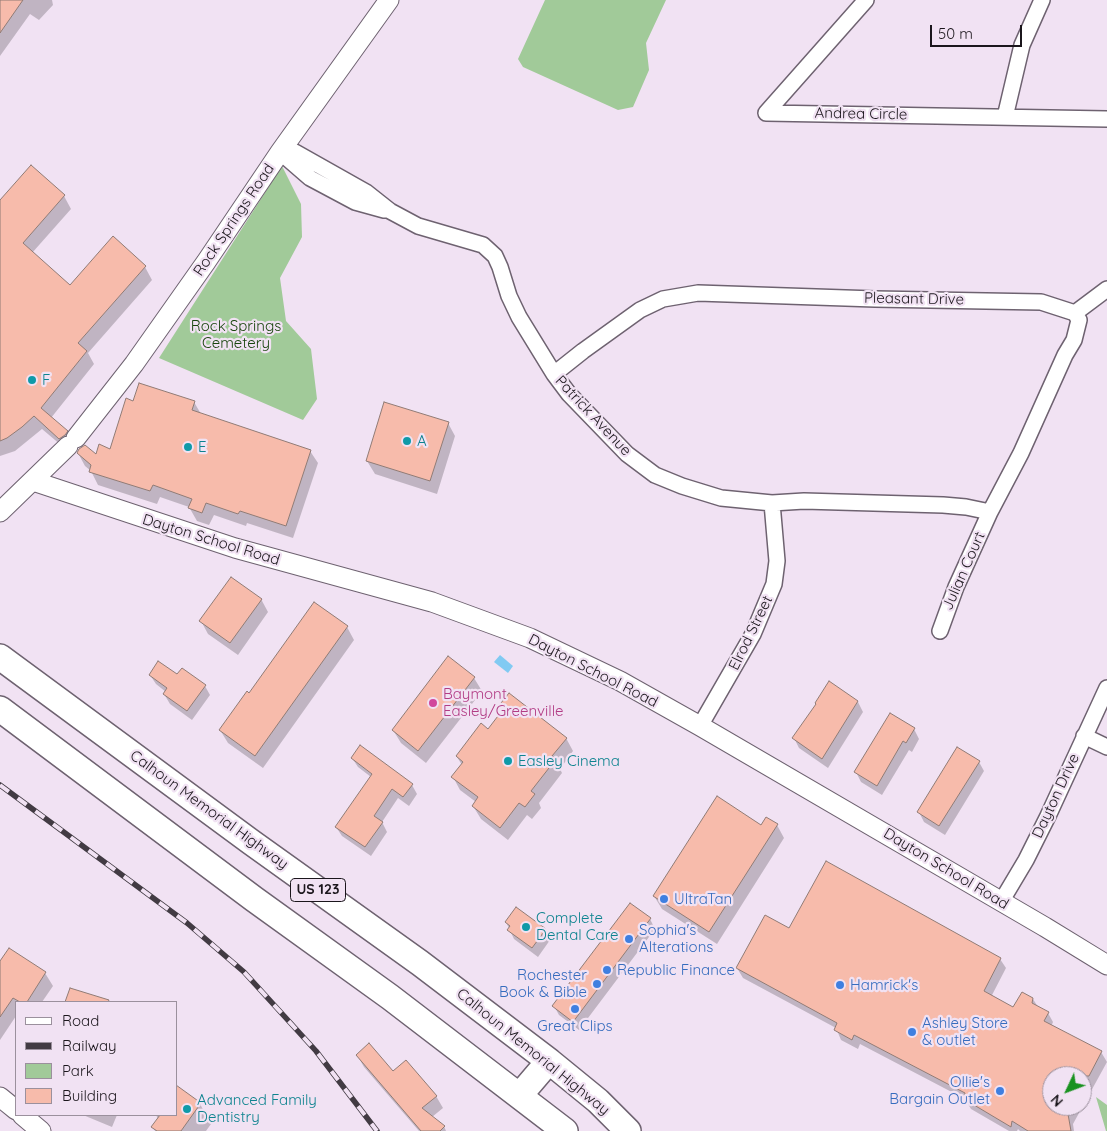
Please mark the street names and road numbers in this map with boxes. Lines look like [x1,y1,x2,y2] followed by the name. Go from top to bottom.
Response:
[815,104,907,124] street label: Andrea Circle
[190,160,278,280] street label: Rock Springs Road
[864,289,964,309] street label: Pleasant Drive
[551,372,635,460] street label: Patrick Avenue
[140,511,282,569] street label: Dayton School Road
[939,529,989,613] street label: Julian Court
[725,593,777,673] street label: Elrod Street
[525,631,661,711] street label: Dayton School Road
[126,746,292,874] street label: Calhoun Memorial Highway
[1029,751,1083,841] street label: Dayton Drive
[880,825,1012,913] street label: Dayton School Road
[290,878,346,902] road number: US 123
[453,985,613,1119] street label: Calhoun Memorial Highway

